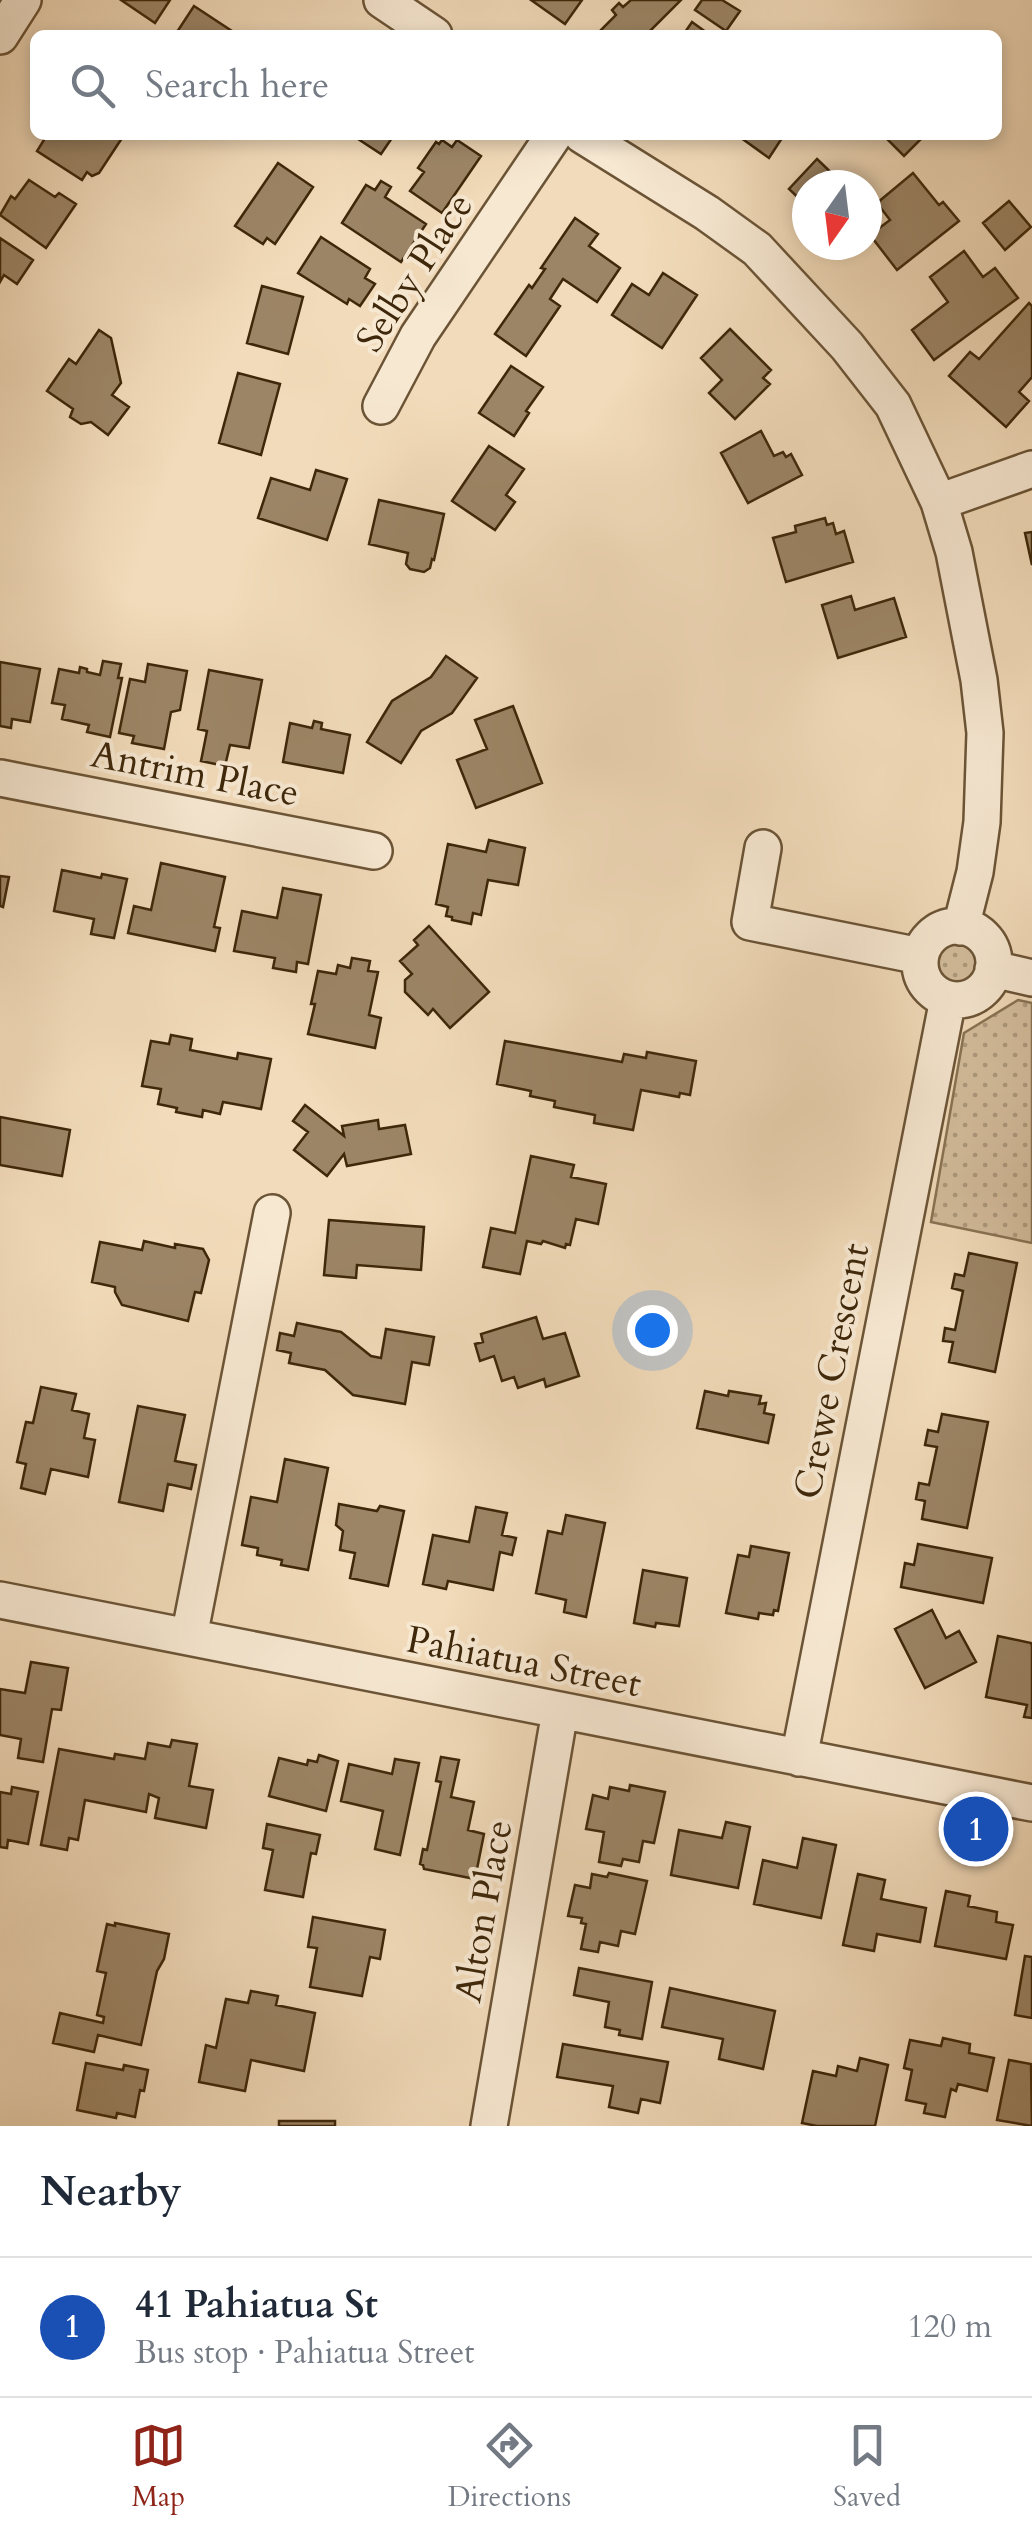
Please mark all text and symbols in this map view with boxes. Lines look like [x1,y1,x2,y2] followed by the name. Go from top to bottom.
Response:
[30,30,1002,140] search box
[65,58,120,113] icon: search
[145,59,329,111] text: Search here
[792,170,882,260] north arrow
[344,183,486,362] street label: Selby Place
[86,728,303,820] street label: Antrim Place
[782,1239,882,1503] street label: Crewe Crescent
[627,1305,678,1356] your location
[402,1614,645,1710] street label: Pahiatua Street
[944,1792,1008,1866] pin: 1
[442,1816,526,2006] street label: Alton Place
[40,2163,182,2220] text: Nearby
[135,2279,378,2331] text: 41 Pahiatua St
[64,2305,81,2349] text: 1
[907,2305,992,2349] text: 120 m
[135,2331,474,2375] text: Bus stop · Pahiatua Street
[131,2418,186,2516] tab: Map
[448,2418,571,2516] tab: Directions
[833,2418,901,2516] tab: Saved

